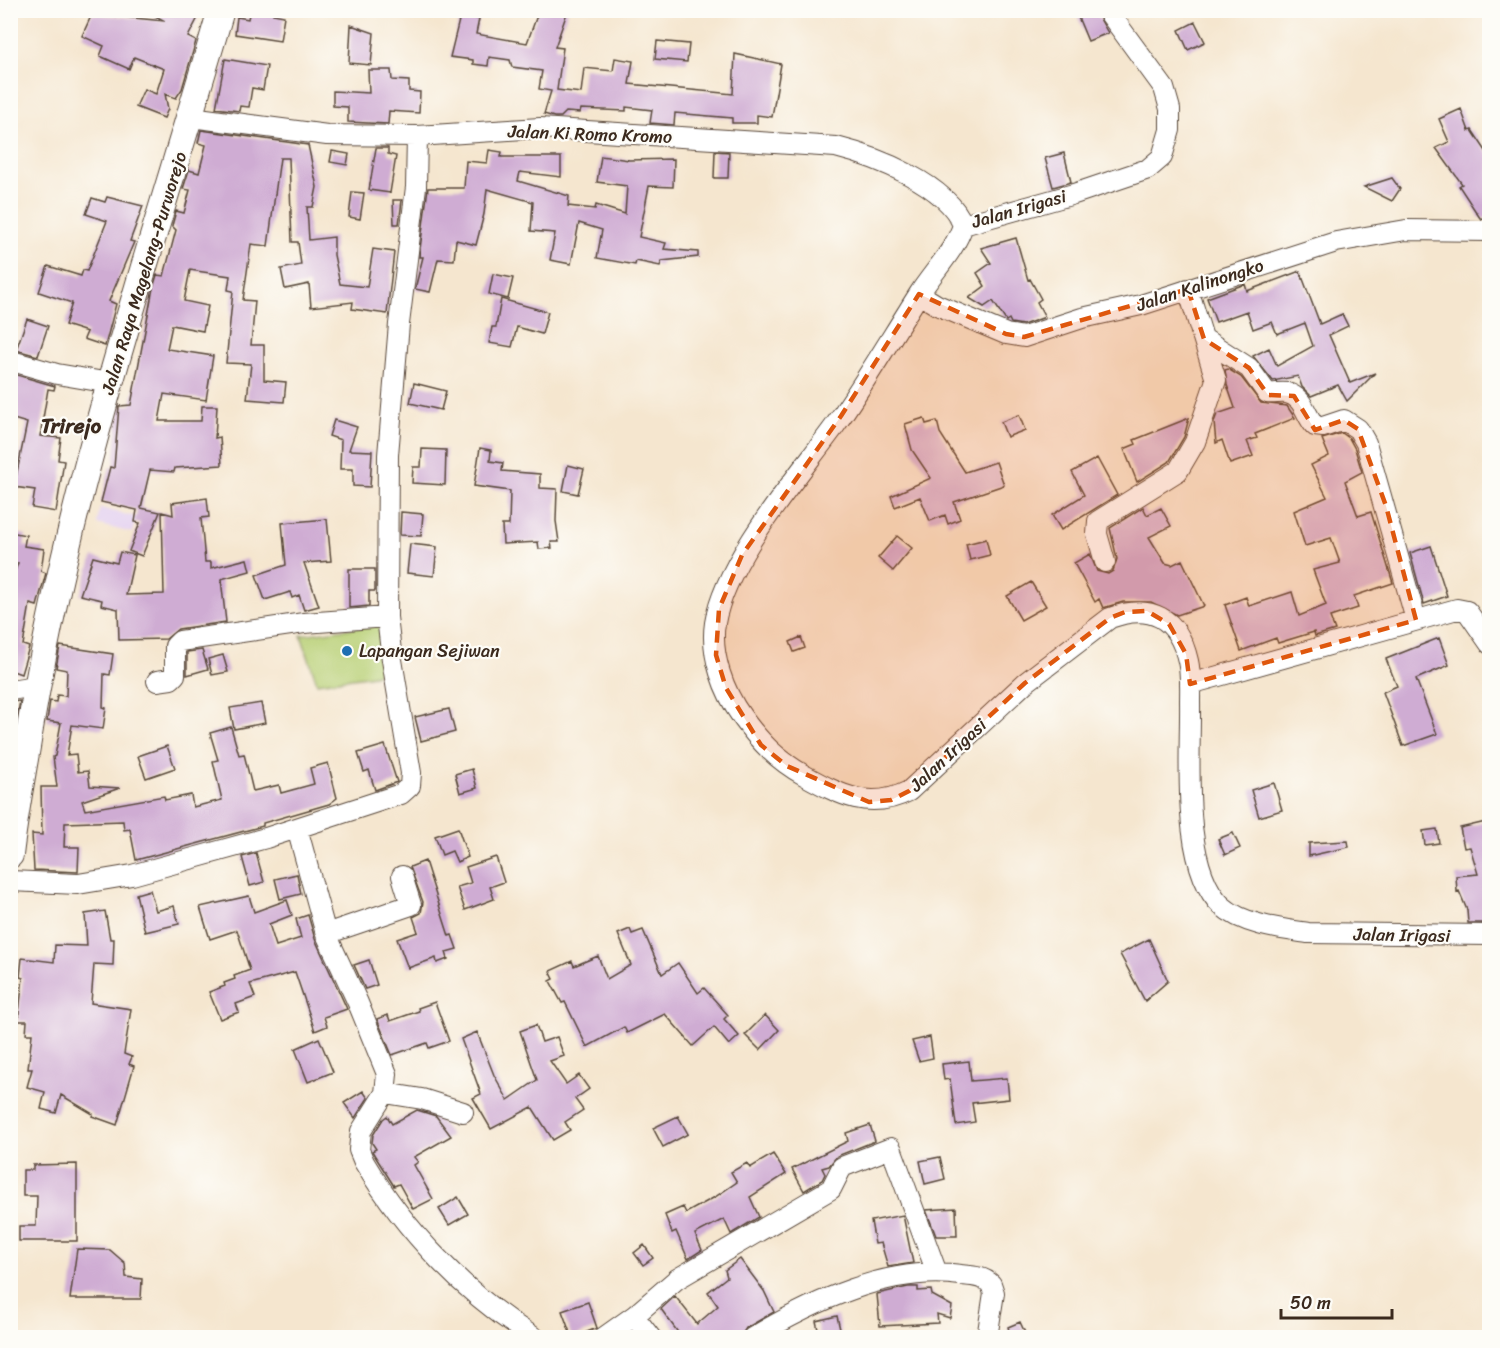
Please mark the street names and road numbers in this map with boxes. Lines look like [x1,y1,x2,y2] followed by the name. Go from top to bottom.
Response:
[506,115,673,153] street label: Jalan Ki Romo Kromo
[91,148,196,399] street label: Jalan Raya Magelang-Purworejo
[967,180,1071,238] street label: Jalan Irigasi
[1131,249,1268,321] street label: Jalan Kalinongko
[901,710,995,800] street label: Jalan Irigasi
[1352,918,1452,952] street label: Jalan Irigasi

